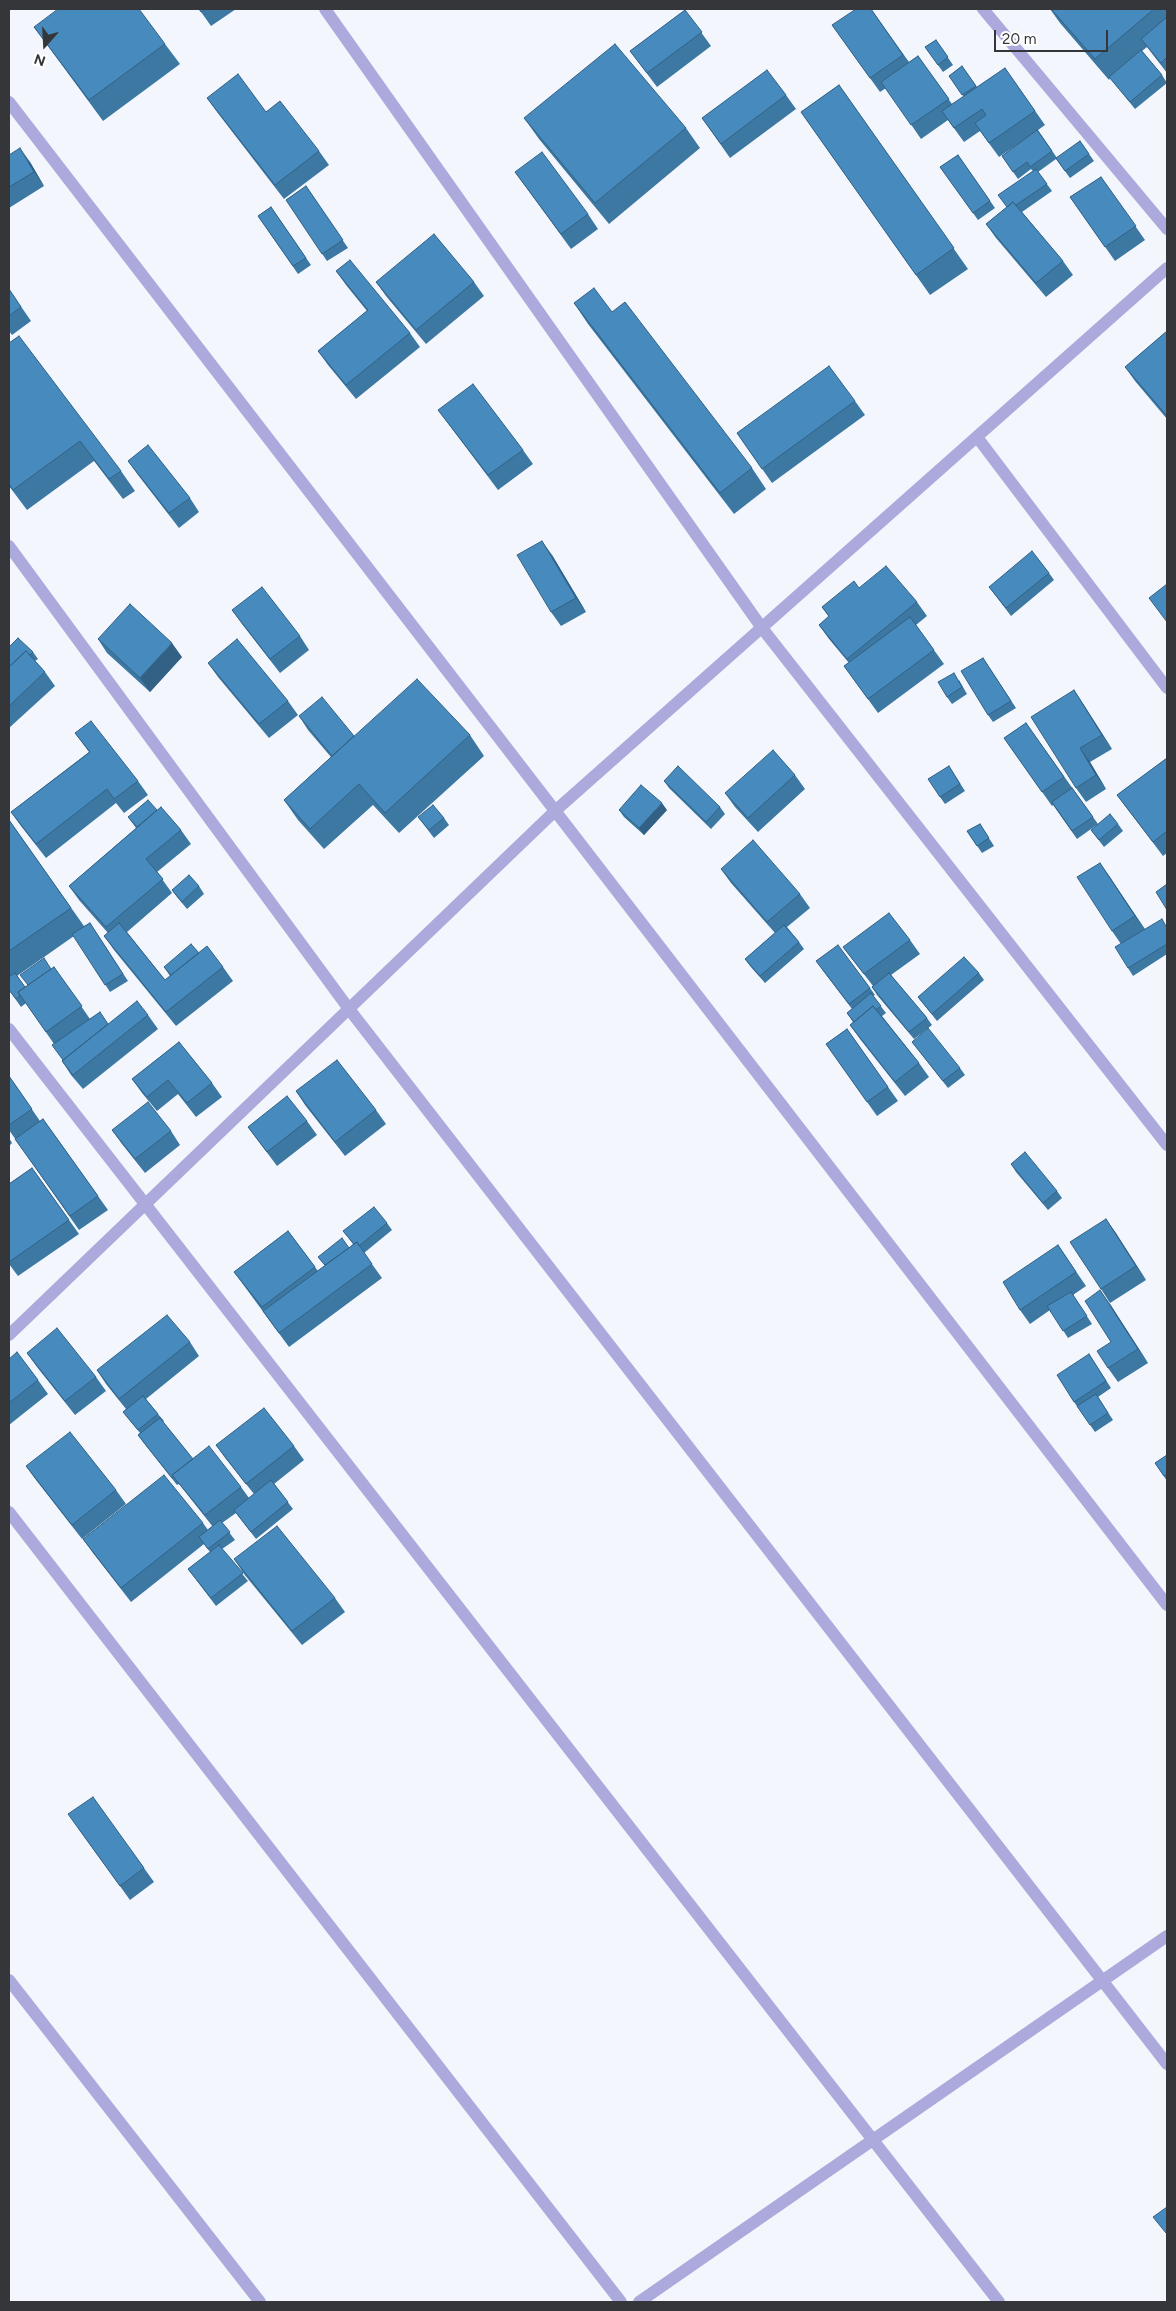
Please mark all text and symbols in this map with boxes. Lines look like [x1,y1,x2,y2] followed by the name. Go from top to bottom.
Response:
[20,20,70,70] north arrow
[996,20,1110,52] scale bar
[1002,30,1036,48] text: 20 m
[32,50,48,69] text: N

